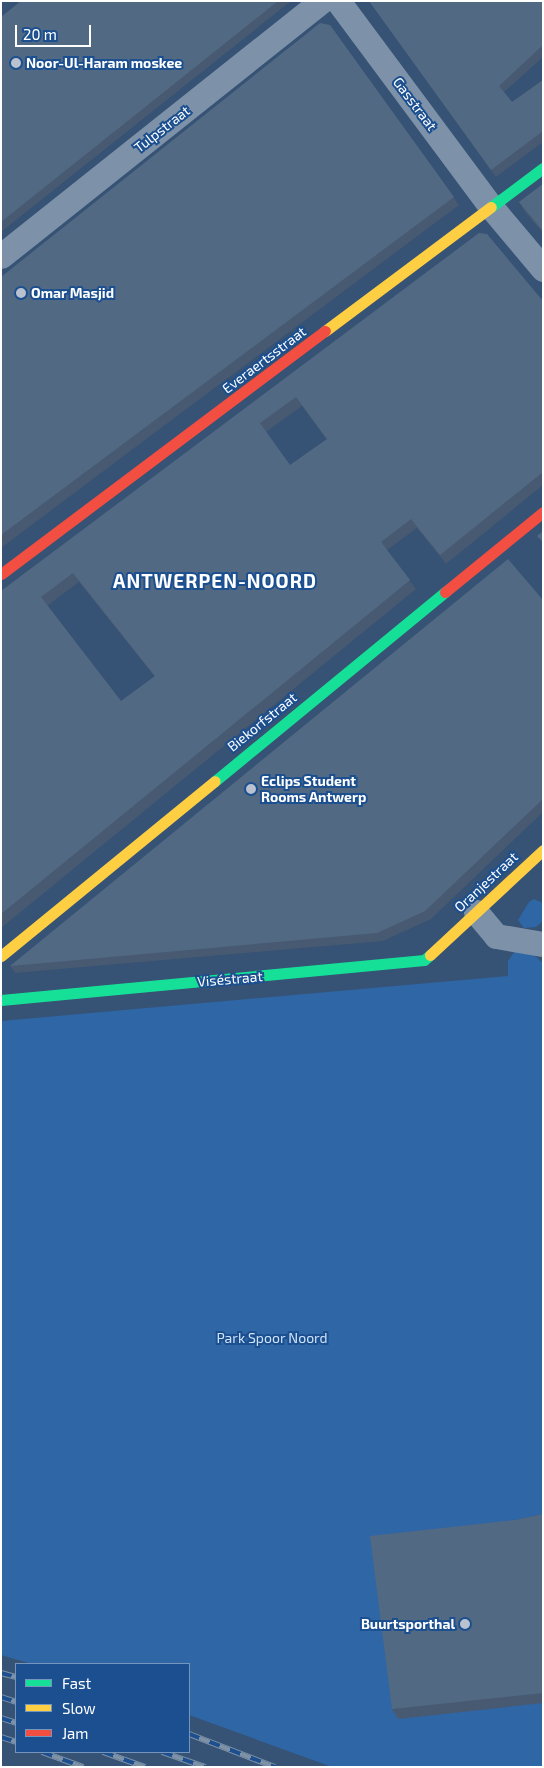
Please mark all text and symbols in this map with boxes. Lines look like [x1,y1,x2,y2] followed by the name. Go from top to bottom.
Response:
[18,15,94,47] scale bar
[23,25,57,43] text: 20 m
[26,55,182,71] place label: Noor-Ul-Haram moskee
[10,57,22,69] marker: Noor-Ul-Haram moskee
[390,74,440,134] street label: Gasstraat
[131,102,193,156] street label: Tulpstraat
[31,285,114,301] place label: Omar Masjid
[15,287,27,299] marker: Omar Masjid
[219,323,309,397] street label: Everaertsstraat
[111,570,319,592] district label: ANTWERPEN-NOORD
[224,689,300,755] street label: Biekorfstraat
[261,773,367,806] place label: Eclips Student Rooms Antwerp
[245,783,257,795] marker: Eclips Student Rooms Antwerp
[451,848,521,916] street label: Oranjestraat
[197,968,263,990] street label: Viséstraat
[216,1330,328,1346] park label: Park Spoor Noord
[361,1616,455,1632] place label: Buurtsporthal
[459,1618,471,1630] marker: Buurtsporthal
[15,1663,190,1753] legend
[62,1674,91,1692] text: Fast
[62,1699,96,1717] text: Slow
[62,1724,88,1742] text: Jam

